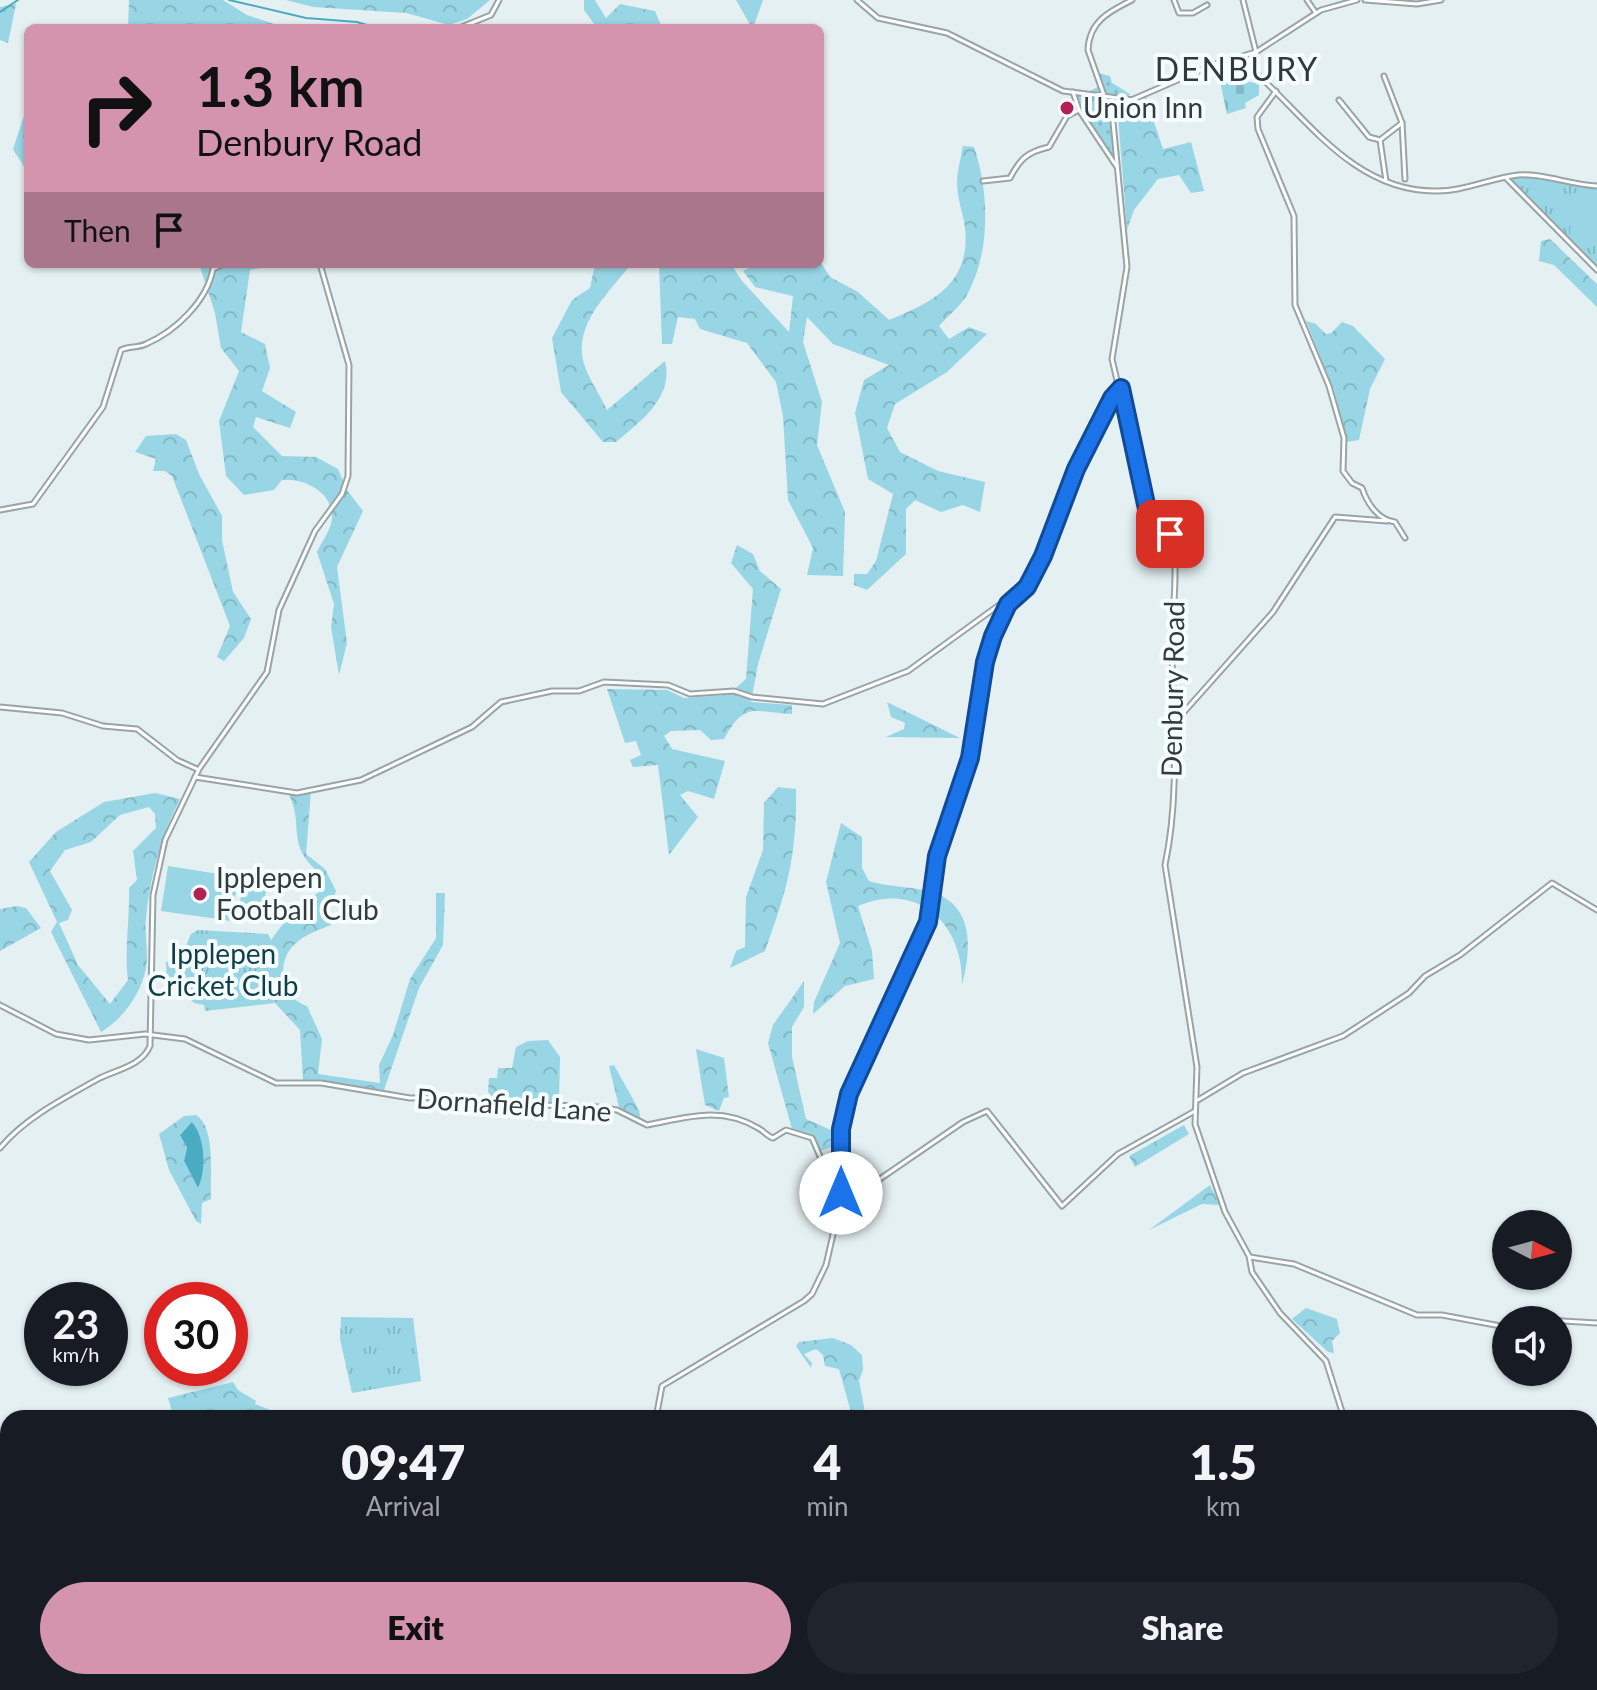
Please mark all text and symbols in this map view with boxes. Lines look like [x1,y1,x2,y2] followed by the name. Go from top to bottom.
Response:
[1155,49,1319,88] district label: DENBURY
[196,52,365,119] text: 1.3 km
[64,56,168,160] icon: right
[1083,90,1203,124] place label: Union Inn
[1058,99,1076,117] marker: Union Inn
[196,120,422,164] text: Denbury Road
[147,208,191,252] icon: arrive
[64,212,131,248] text: Then
[1136,500,1204,568] pin
[1148,512,1192,556] icon: arrive
[1153,601,1191,777] street label: Denbury Road
[216,860,379,926] place label: Ipplepen Football Club
[191,885,209,903] marker: Ipplepen Football Club
[148,936,298,1002] park label: Ipplepen Cricket Club
[415,1080,613,1128] street label: Dornafield Lane
[799,1151,883,1235] position arrow
[1492,1210,1572,1290] north arrow
[1492,1210,1572,1386] map controls
[144,1282,248,1386] speed limit sign: 30
[53,1300,99,1348] text: 23
[1492,1306,1572,1386] button: sound
[53,1342,99,1366] text: km/h
[341,1433,465,1490] text: 09:47
[814,1433,841,1490] text: 4
[1190,1433,1257,1490] text: 1.5
[366,1490,441,1522] text: Arrival
[806,1490,849,1522] text: min
[1206,1490,1241,1522] text: km
[40,1582,791,1674] button: Exit
[807,1582,1558,1674] button: Share

